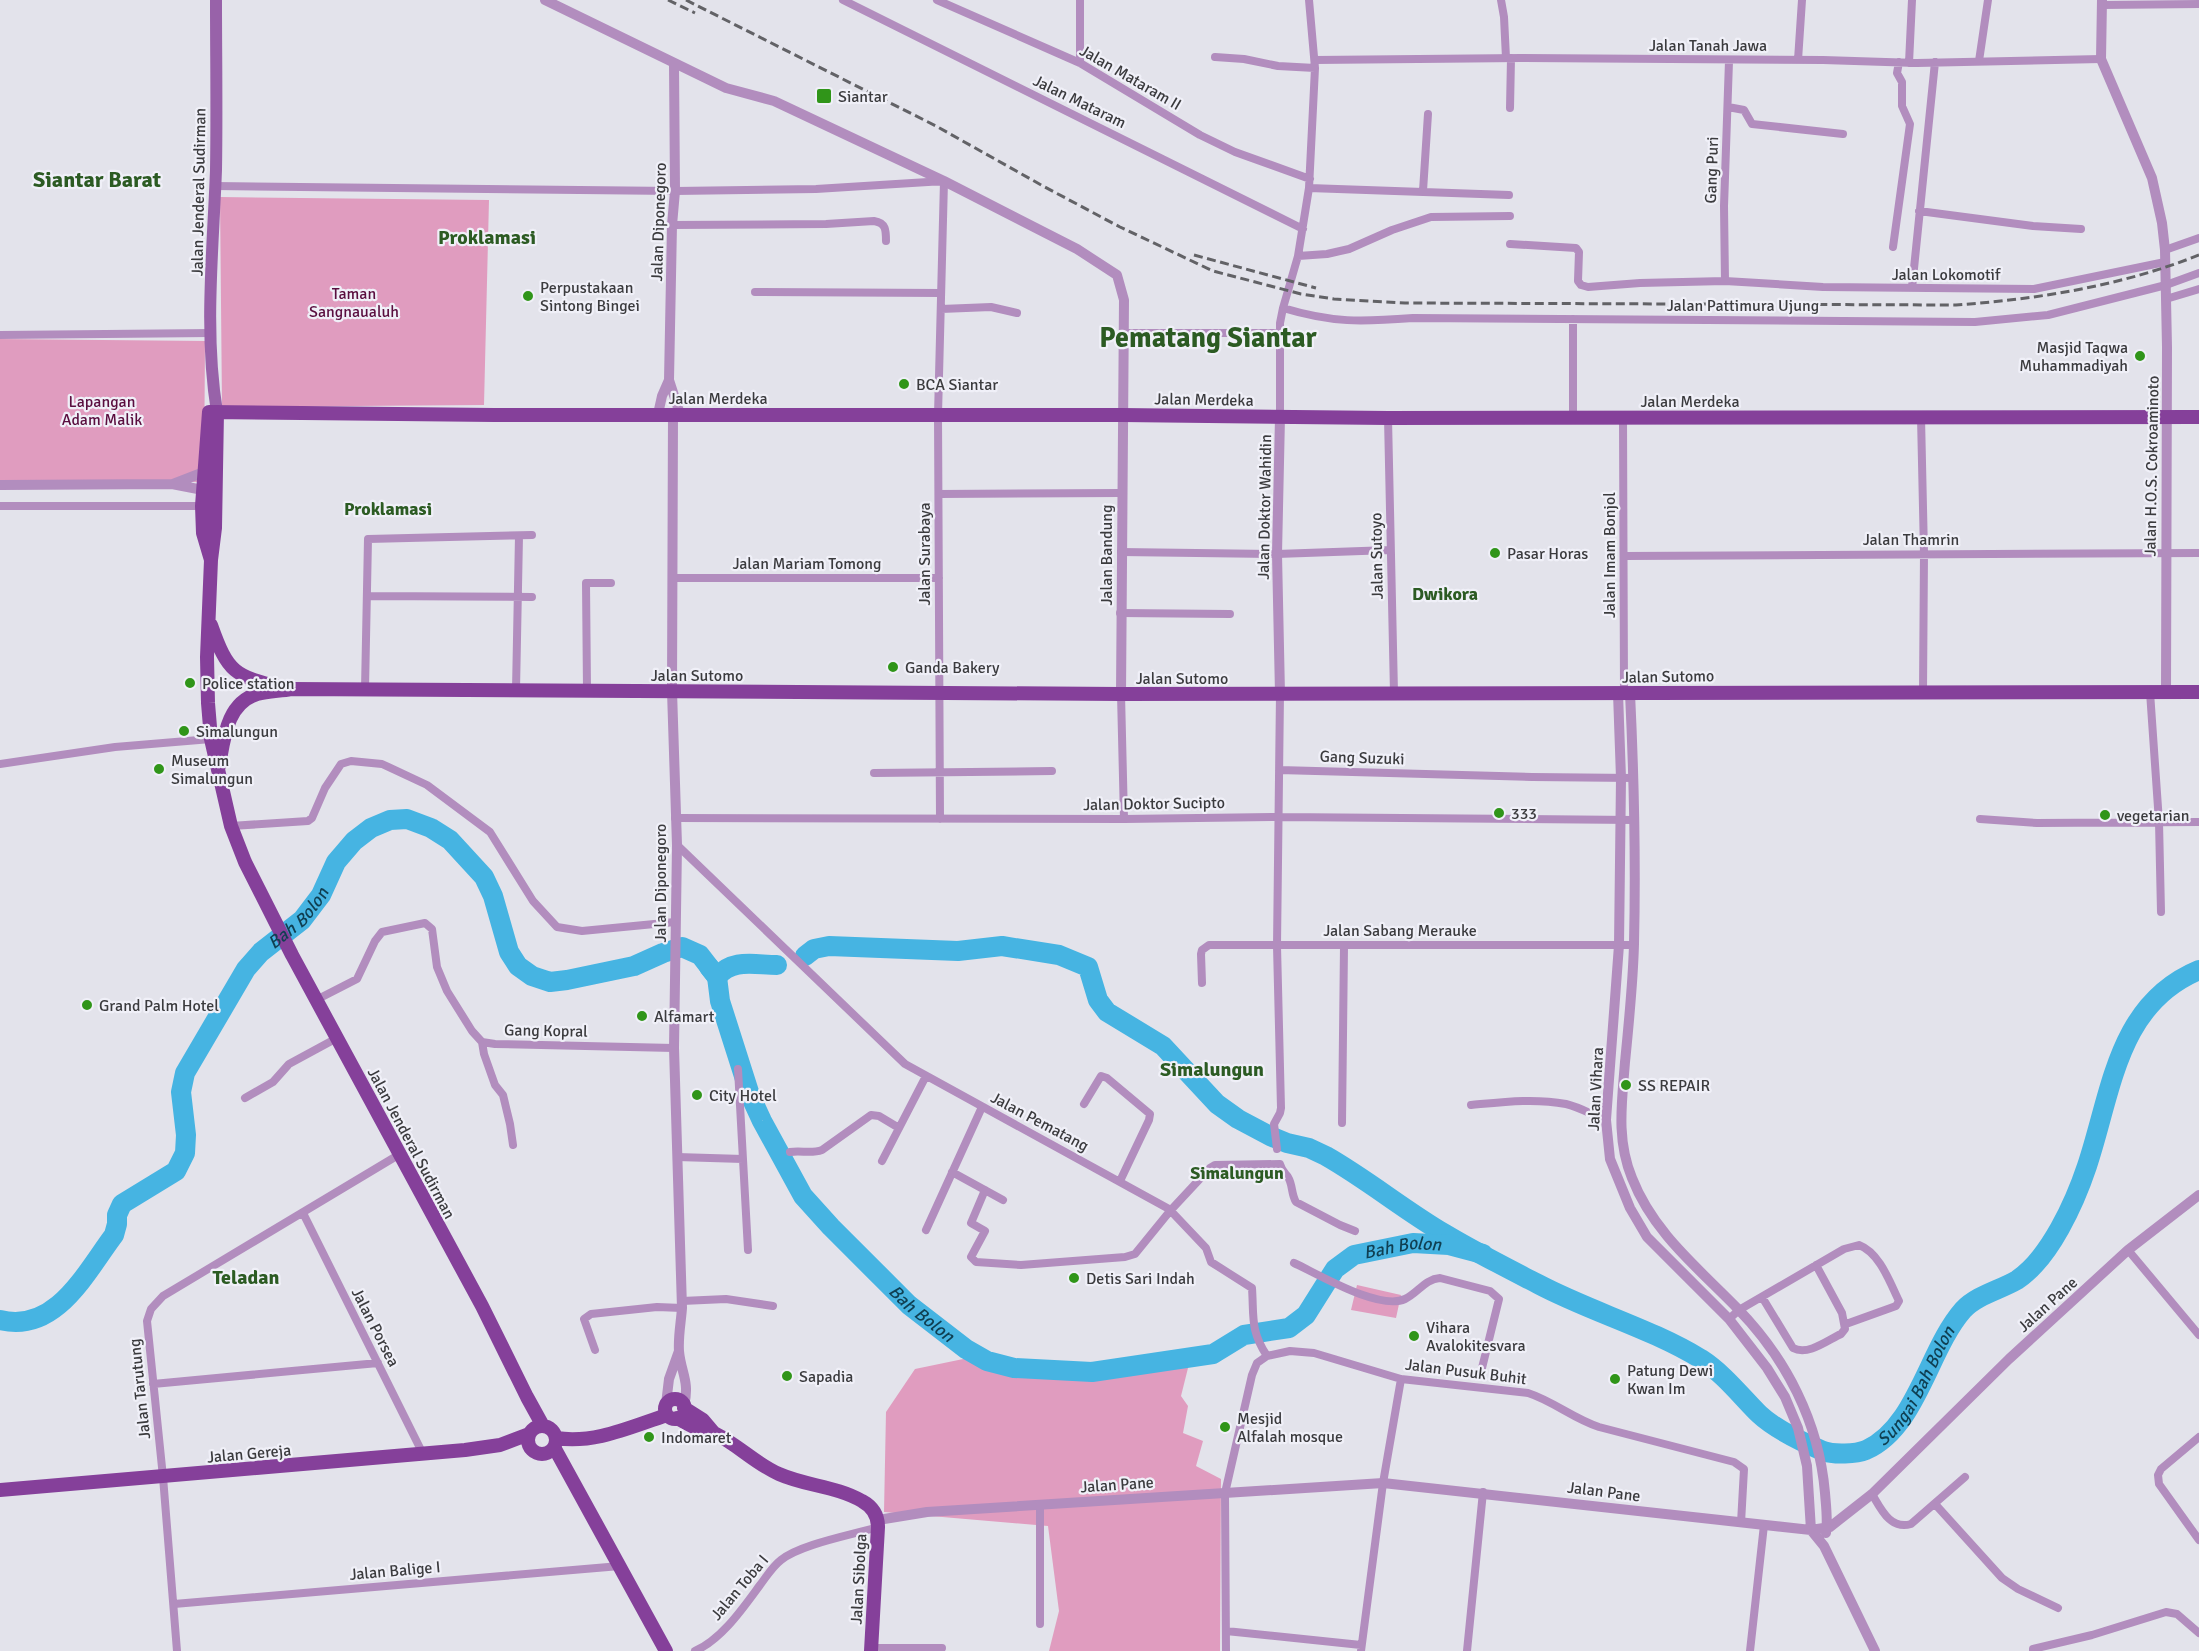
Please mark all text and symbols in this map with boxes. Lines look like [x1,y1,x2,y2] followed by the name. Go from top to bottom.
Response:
[1649,36,1767,56] street label: Jalan Tanah Jawa
[1077,40,1185,114] street label: Jalan Mataram II
[1030,70,1130,132] street label: Jalan Mataram
[815,87,833,105] marker: Siantar
[838,87,888,107] place label: Siantar
[188,108,210,276] street label: Jalan Jenderal Sudirman
[1701,136,1723,204] street label: Gang Puri
[647,162,671,282] street label: Jalan Diponegoro
[33,166,161,193] district label: Siantar Barat
[438,225,536,250] district label: Proklamasi
[1892,265,2001,285] street label: Jalan Lokomotif
[540,278,640,316] place label: Perpustakaan Sintong Bingei
[309,284,399,322] park label: Taman Sangnaualuh
[521,289,535,303] marker: Perpustakaan Sintong Bingei
[1667,296,1819,316] street label: Jalan Pattimura Ujung
[1099,321,1318,355] district label: Pematang Siantar
[2019,338,2128,376] place label: Masjid Taqwa Muhammadiyah
[2133,349,2147,363] marker: Masjid Taqwa Muhammadiyah
[916,375,998,395] place label: BCA Siantar
[2140,375,2164,557] street label: Jalan H.O.S. Cokroaminoto
[897,377,911,391] marker: BCA Siantar
[668,389,768,409] street label: Jalan Merdeka
[1154,389,1254,411] street label: Jalan Merdeka
[62,392,142,430] park label: Lapangan Adam Malik
[1640,392,1740,412] street label: Jalan Merdeka
[1254,434,1276,580] street label: Jalan Doktor Wahidin
[1600,492,1620,618] street label: Jalan Imam Bonjol
[344,498,432,520] district label: Proklamasi
[915,502,935,606] street label: Jalan Surabaya
[1097,505,1117,605] street label: Jalan Bandung
[1366,512,1388,600] street label: Jalan Sutoyo
[1863,530,1959,550] street label: Jalan Thamrin
[1507,544,1588,564] place label: Pasar Horas
[1488,546,1502,560] marker: Pasar Horas
[733,554,881,574] street label: Jalan Mariam Tomong
[1412,583,1478,605] district label: Dwikora
[905,658,1000,678] place label: Ganda Bakery
[886,660,900,674] marker: Ganda Bakery
[651,666,743,686] street label: Jalan Sutomo
[1622,666,1714,688] street label: Jalan Sutomo
[1136,669,1228,689] street label: Jalan Sutomo
[202,674,295,694] place label: Police station
[183,676,197,690] marker: Police station
[196,722,278,742] place label: Simalungun
[177,724,191,738] marker: Simalungun
[1319,747,1405,769] street label: Gang Suzuki
[171,751,253,789] place label: Museum Simalungun
[152,762,166,776] marker: Museum Simalungun
[1083,793,1225,815] street label: Jalan Doktor Sucipto
[1511,804,1537,824] place label: 333
[1492,806,1506,820] marker: 333
[2117,806,2190,826] place label: vegetarian
[2098,808,2112,822] marker: vegetarian
[651,824,671,942] street label: Jalan Diponegoro
[263,883,334,954] water label: Bah Bolon
[1323,921,1477,941] street label: Jalan Sabang Merauke
[99,996,219,1016] place label: Grand Palm Hotel
[80,998,94,1012] marker: Grand Palm Hotel
[654,1007,715,1027] place label: Alfamart
[635,1009,649,1023] marker: Alfamart
[504,1020,588,1042] street label: Gang Kopral
[1584,1046,1608,1132] street label: Jalan Vihara
[1160,1057,1264,1082] district label: Simalungun
[363,1064,459,1222] street label: Jalan Jenderal Sudirman
[1638,1076,1711,1096] place label: SS REPAIR
[1619,1078,1633,1092] marker: SS REPAIR
[709,1086,777,1106] place label: City Hotel
[690,1088,704,1102] marker: City Hotel
[987,1088,1092,1156] street label: Jalan Pematang
[1190,1162,1284,1184] district label: Simalungun
[1362,1231,1443,1264] water label: Bah Bolon
[213,1265,279,1290] district label: Teladan
[1086,1269,1195,1289] place label: Detis Sari Indah
[1067,1271,1081,1285] marker: Detis Sari Indah
[2014,1273,2082,1337] street label: Jalan Pane
[884,1280,960,1348] water label: Bah Bolon
[347,1285,404,1370] street label: Jalan Porsea
[1426,1318,1526,1356] place label: Vihara Avalokitesvara
[1872,1321,1960,1451] water label: Sungai Bah Bolon
[1407,1329,1421,1343] marker: Vihara Avalokitesvara
[125,1338,155,1440] street label: Jalan Tarutung
[1404,1355,1528,1389] street label: Jalan Pusuk Buhit
[1627,1361,1713,1399] place label: Patung Dewi Kwan Im
[799,1367,853,1387] place label: Sapadia
[780,1369,794,1383] marker: Sapadia
[1608,1372,1622,1386] marker: Patung Dewi Kwan Im
[1237,1409,1343,1447] place label: Mesjid Alfalah mosque
[1218,1420,1232,1434] marker: Mesjid Alfalah mosque
[661,1428,732,1448] place label: Indomaret
[642,1430,656,1444] marker: Indomaret
[206,1440,292,1468] street label: Jalan Gereja
[1080,1472,1154,1498] street label: Jalan Pane
[1566,1478,1642,1506] street label: Jalan Pane
[847,1533,871,1625] street label: Jalan Sibolga
[707,1551,773,1625] street label: Jalan Toba I
[349,1557,441,1585] street label: Jalan Balige I

